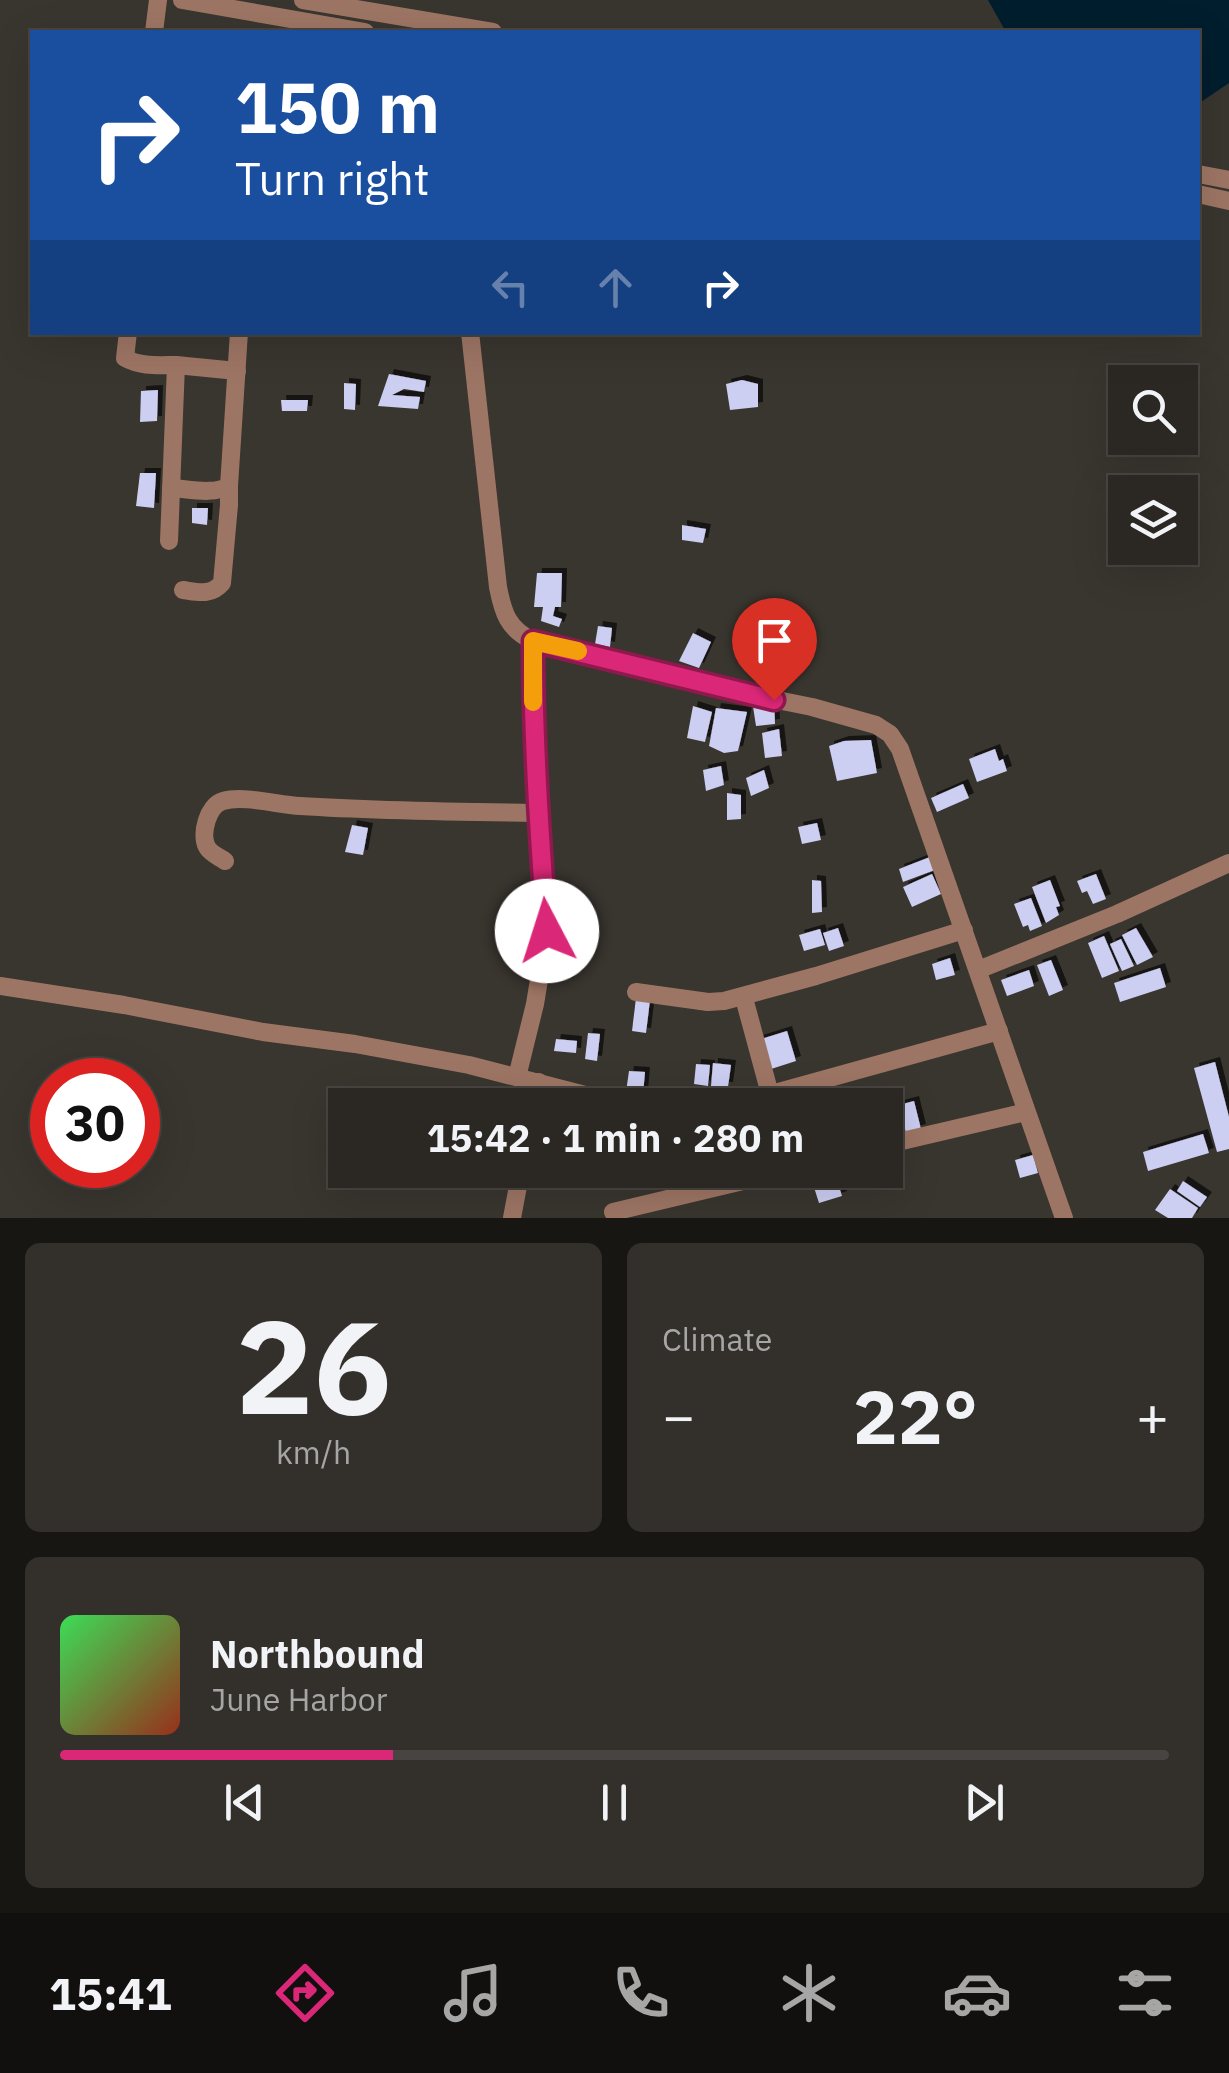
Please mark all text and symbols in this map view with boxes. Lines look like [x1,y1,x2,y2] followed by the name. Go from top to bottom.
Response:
[235,61,440,152] text: 150 m
[70,70,200,200] icon: right
[235,149,430,207] text: Turn right
[483,260,538,315] icon: left
[588,260,643,315] icon: ahead
[693,260,748,315] icon: right
[1108,365,1198,565] map controls
[1108,365,1198,455] button: search
[1108,475,1198,565] button: layers
[732,598,817,701] pin
[747,613,802,668] icon: arrive
[495,879,599,983] position arrow
[30,1058,160,1188] speed limit sign: 30
[427,1113,804,1162] text: 15:42 · 1 min · 280 m
[235,1281,392,1450] text: 26
[662,1318,772,1360] text: Climate
[853,1367,978,1465] text: 22°
[662,1380,695,1451] text: −
[1136,1380,1169,1451] text: +
[276,1431,351,1473] text: km/h
[210,1629,425,1678] text: Northbound
[210,1678,387,1720] text: June Harbor
[217,1775,272,1830] icon: previous
[587,1775,642,1830] icon: pause
[957,1775,1012,1830] icon: next
[270,1958,340,2028] icon: directions
[438,1958,508,2028] icon: music
[606,1958,676,2028] icon: phone
[774,1958,844,2028] icon: climate
[942,1958,1012,2028] icon: car
[1110,1958,1180,2028] icon: filters
[49,1964,172,2022] text: 15:41

